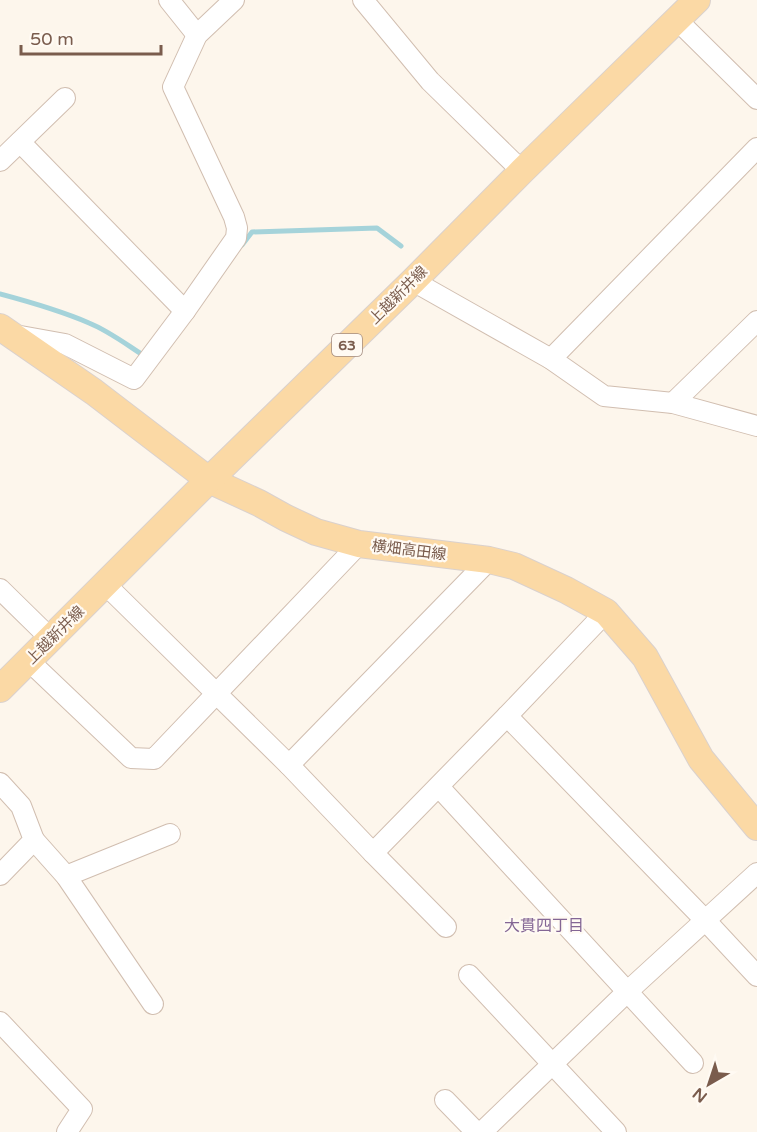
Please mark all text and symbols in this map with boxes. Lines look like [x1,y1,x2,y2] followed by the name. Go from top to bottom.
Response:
[21,18,160,56] scale bar
[30,28,74,50] text: 50 m
[365,262,431,328] street label: 上越新井線
[332,334,362,356] road number: 63
[371,536,447,564] street label: 横畑高田線
[22,602,88,668] street label: 上越新井線
[504,916,584,936] district label: 大貫四丁目
[679,1054,739,1114] north arrow
[689,1083,711,1107] text: N

